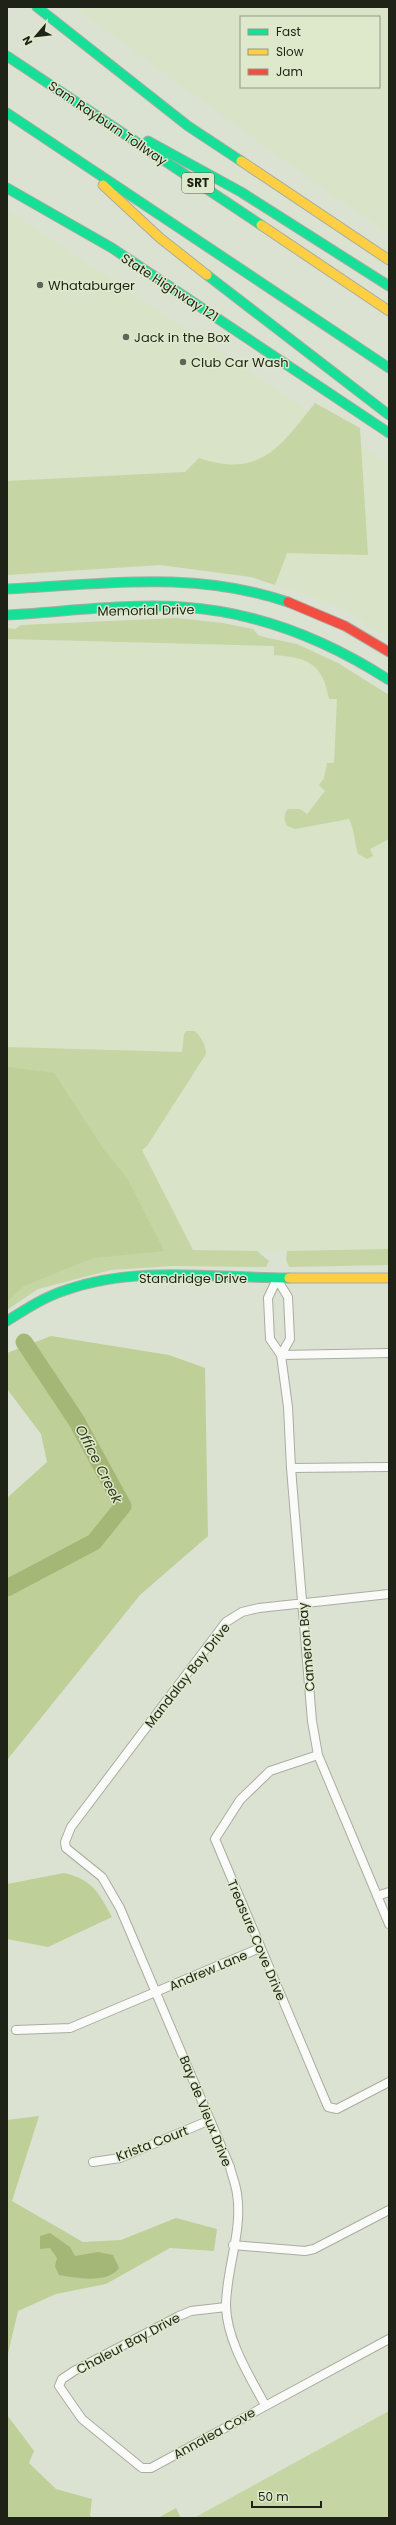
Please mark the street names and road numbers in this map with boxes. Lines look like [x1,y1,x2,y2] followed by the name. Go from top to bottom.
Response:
[45,77,171,171] street label: Sam Rayburn Tollway
[182,173,214,193] road number: SRT
[117,249,222,326] street label: State Highway 121
[97,600,195,621] street label: Memorial Drive
[139,1269,247,1288] street label: Standridge Drive
[293,1601,320,1692] street label: Cameron Bay
[140,1619,235,1732] street label: Mandalay Bay Drive
[222,1877,291,2004] street label: Treasure Cove Drive
[166,1945,250,1996] street label: Andrew Lane
[175,2053,237,2170] street label: Bay de Vieux Drive
[113,2121,191,2166] street label: Krista Court
[73,2308,184,2379] street label: Chaleur Bay Drive
[170,2403,259,2464] street label: Annalea Cove

